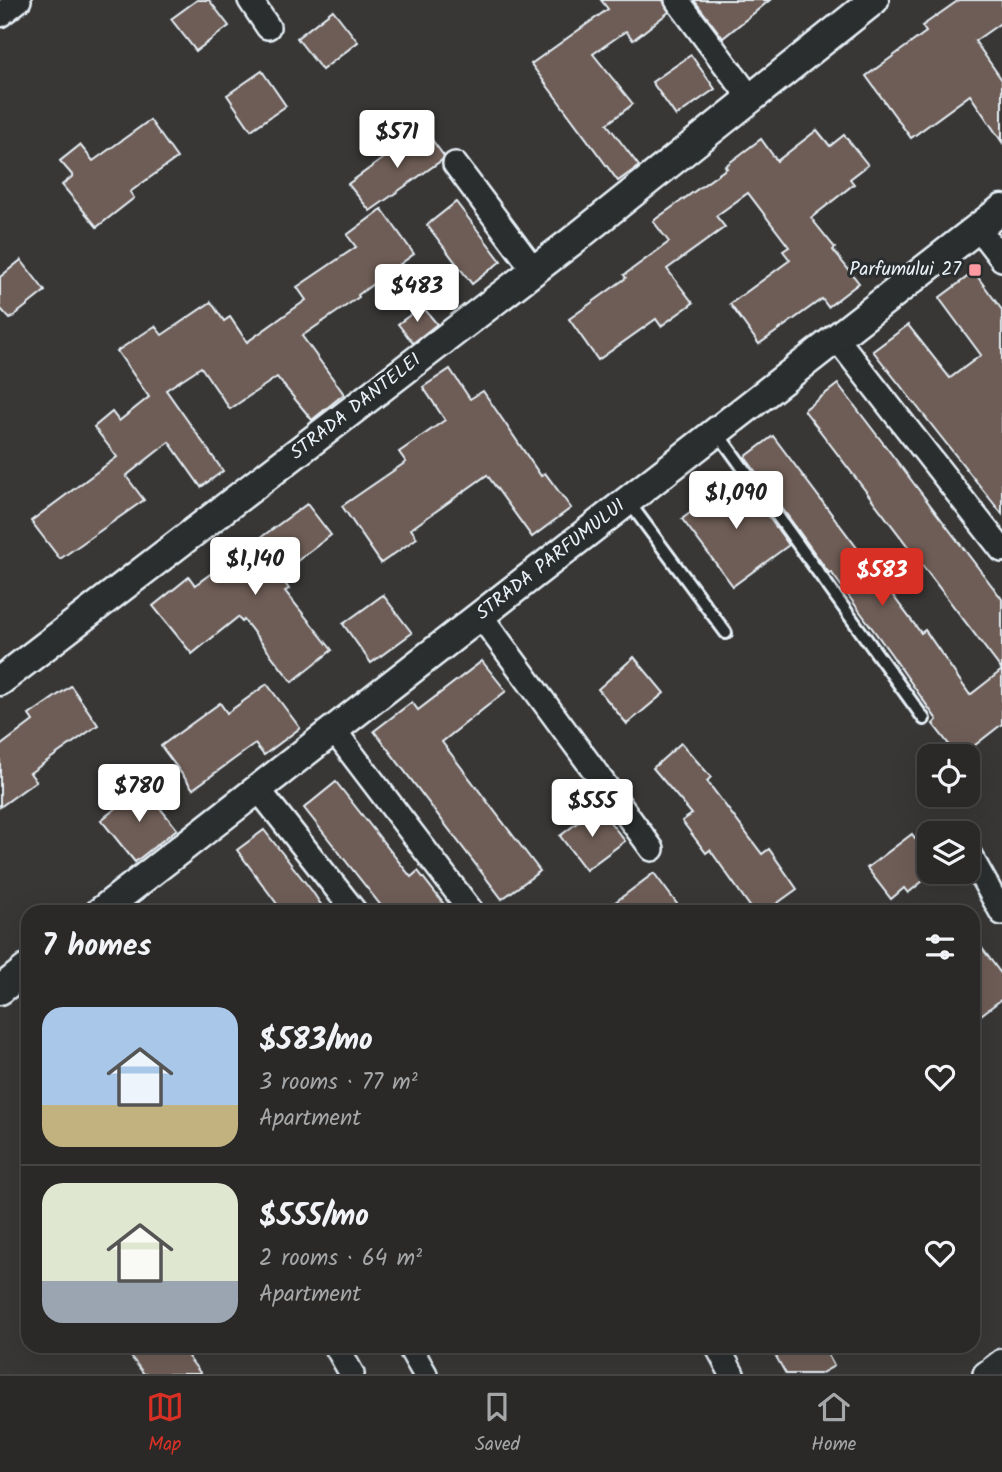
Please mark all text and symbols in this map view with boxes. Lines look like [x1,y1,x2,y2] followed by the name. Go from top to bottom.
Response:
[356,110,438,170] pin: $571
[375,115,419,151] text: $571
[849,255,962,285] place label: Parfumului 27
[967,262,983,278] marker: Parfumului 27
[376,264,458,324] pin: $483
[391,269,443,305] text: $483
[284,346,428,468] street label: STRADA DANTELEI
[679,472,793,531] pin: $1,090
[705,476,767,512] text: $1,090
[470,492,632,628] street label: STRADA PARFUMULUI
[198,538,312,597] pin: $1,140
[226,542,284,578] text: $1,140
[841,548,923,608] pin: $583
[856,553,908,589] text: $583
[917,744,980,884] map controls
[917,744,980,807] button: locate
[98,764,180,824] pin: $780
[114,769,164,805] text: $780
[551,780,633,839] pin: $555
[568,784,616,820] text: $555
[917,821,980,884] button: layers
[42,923,152,971] text: 7 homes
[921,928,959,966] icon: filters
[259,1017,373,1065] text: $583/mo
[98,1035,182,1119] icon: home
[921,1058,959,1096] icon: heart
[259,1065,418,1101] text: 3 rooms · 77 m²
[259,1101,361,1137] text: Apartment
[259,1193,369,1241] text: $555/mo
[98,1211,182,1295] icon: home
[921,1234,959,1272] icon: heart
[259,1241,422,1277] text: 2 rooms · 64 m²
[259,1277,361,1313] text: Apartment
[146,1388,184,1460] tab: Map
[475,1388,520,1460] tab: Saved
[811,1388,856,1460] tab: Home

